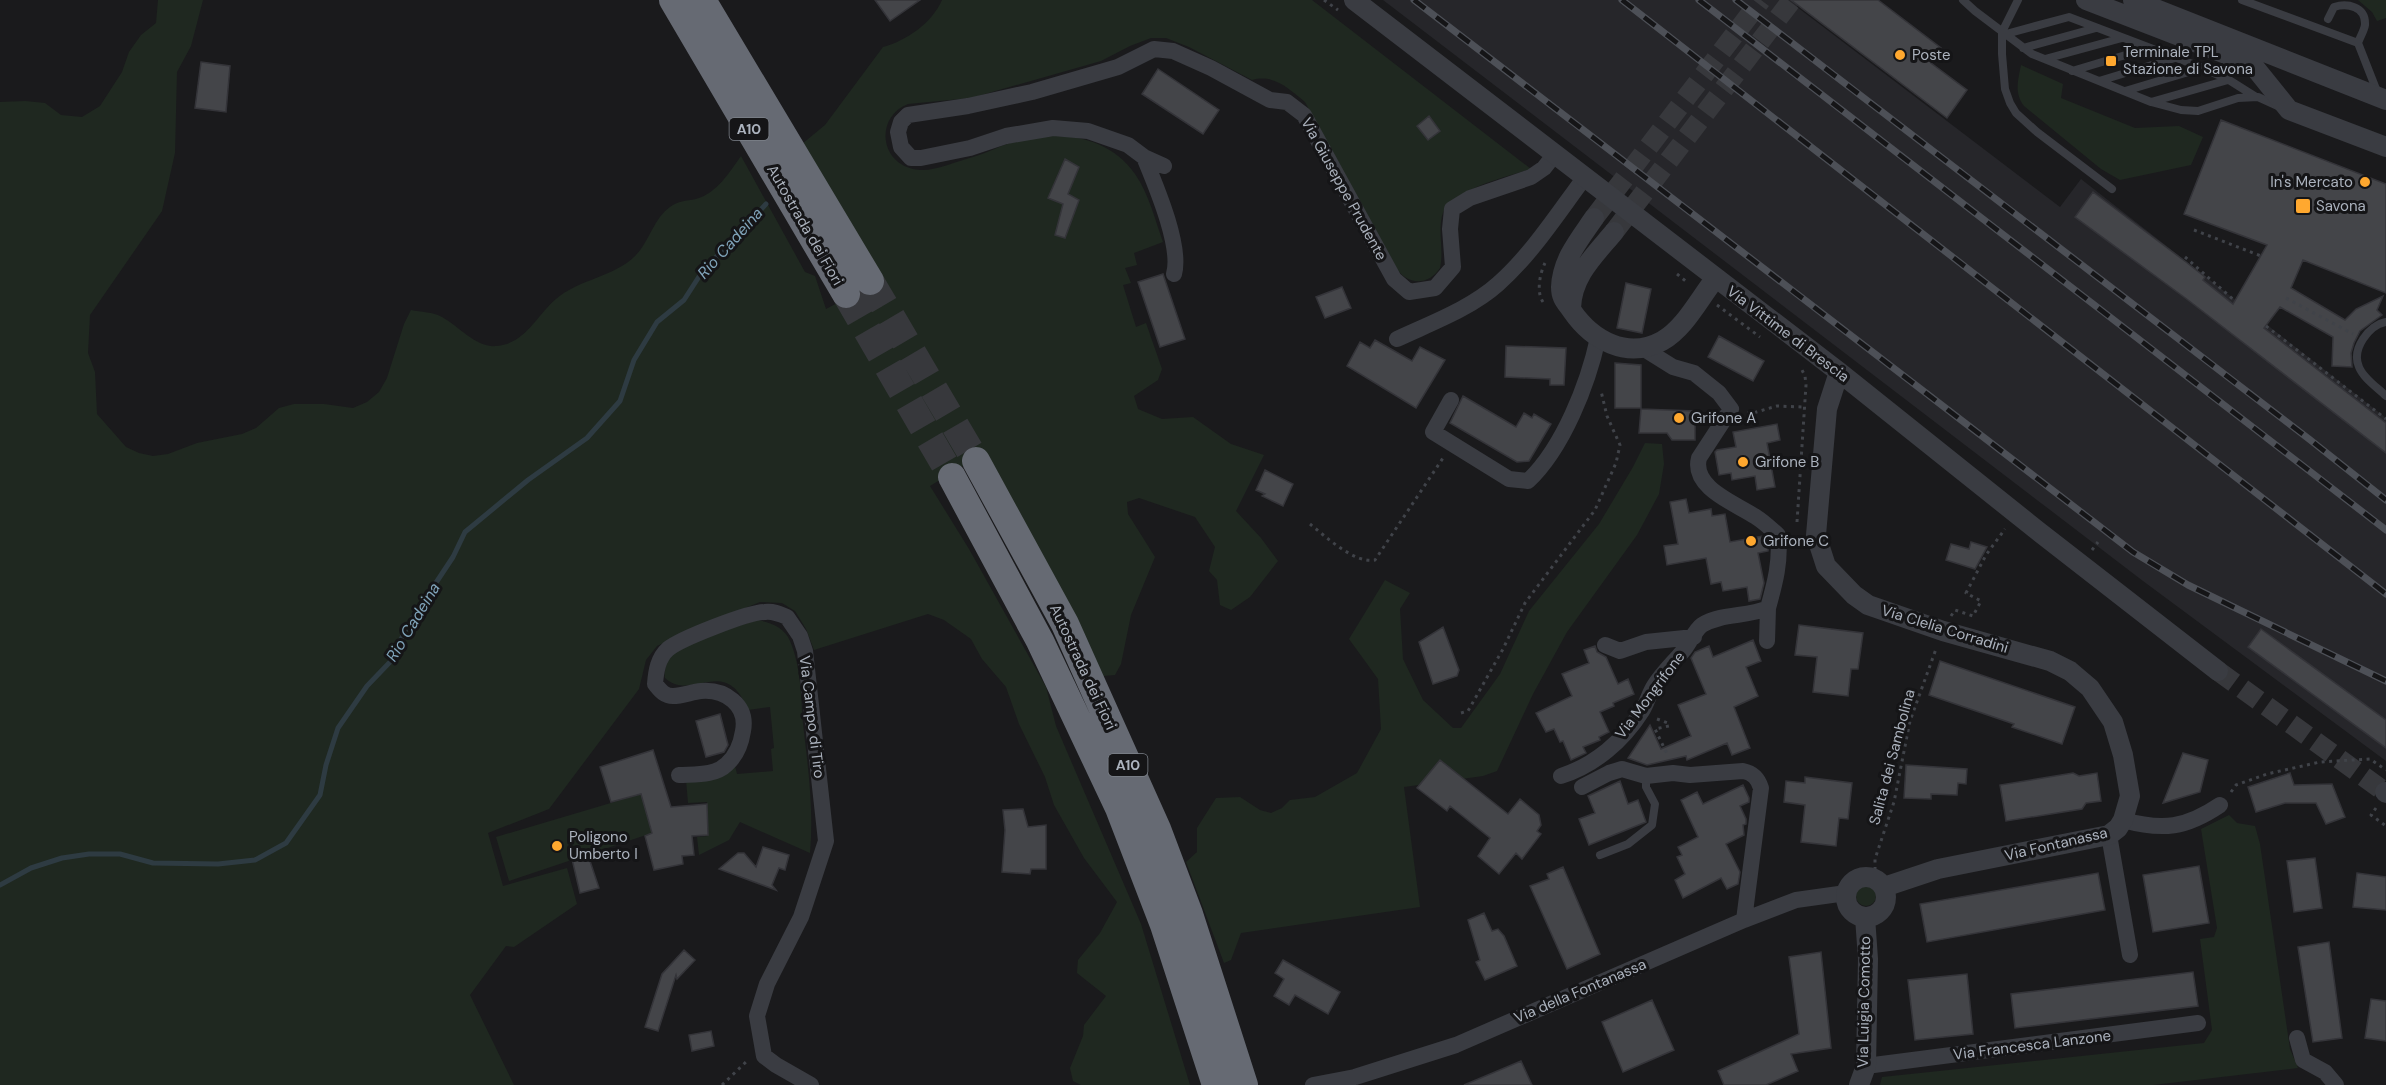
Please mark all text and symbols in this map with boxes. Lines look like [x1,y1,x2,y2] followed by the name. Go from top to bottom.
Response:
[2123,42,2253,79] place label: Terminale TPL Stazione di Savona
[1912,45,1951,65] place label: Poste
[1893,48,1907,62] marker: Poste
[2104,54,2118,68] marker: Terminale TPL Stazione di Savona
[1296,114,1392,264] street label: Via Giuseppe Prudente
[730,118,768,140] road number: A10
[762,161,848,289] street label: Autostrada dei Fiori
[2270,172,2353,192] place label: In's Mercato
[2358,175,2372,189] marker: In's Mercato
[2316,196,2366,216] place label: Savona
[2294,197,2312,215] marker: Savona
[693,203,768,283] water label: Rio Cadeina
[1723,281,1853,387] street label: Via Vittime di Brescia
[1691,408,1756,428] place label: Grifone A
[1672,411,1686,425] marker: Grifone A
[1755,452,1819,472] place label: Grifone B
[1736,455,1750,469] marker: Grifone B
[1763,531,1829,551] place label: Grifone C
[1744,534,1758,548] marker: Grifone C
[381,578,445,665] water label: Rio Cadeina
[1879,600,2011,658] street label: Via Clelia Corradini
[1045,601,1121,733] street label: Autostrada dei Fiori
[1611,647,1689,743] street label: Via Mongrifone
[795,654,829,780] street label: Via Campo di Tiro
[1864,687,1920,827] street label: Salita dei Sambolina
[1108,754,1148,776] road number: A10
[2003,822,2109,866] street label: Via Fontanassa
[569,827,638,864] place label: Poligono Umberto I
[550,839,564,853] marker: Poligono Umberto I
[1853,936,1875,1068] street label: Via Luigia Comotto
[1511,954,1649,1028] street label: Via della Fontanassa
[1952,1025,2112,1065] street label: Via Francesca Lanzone

